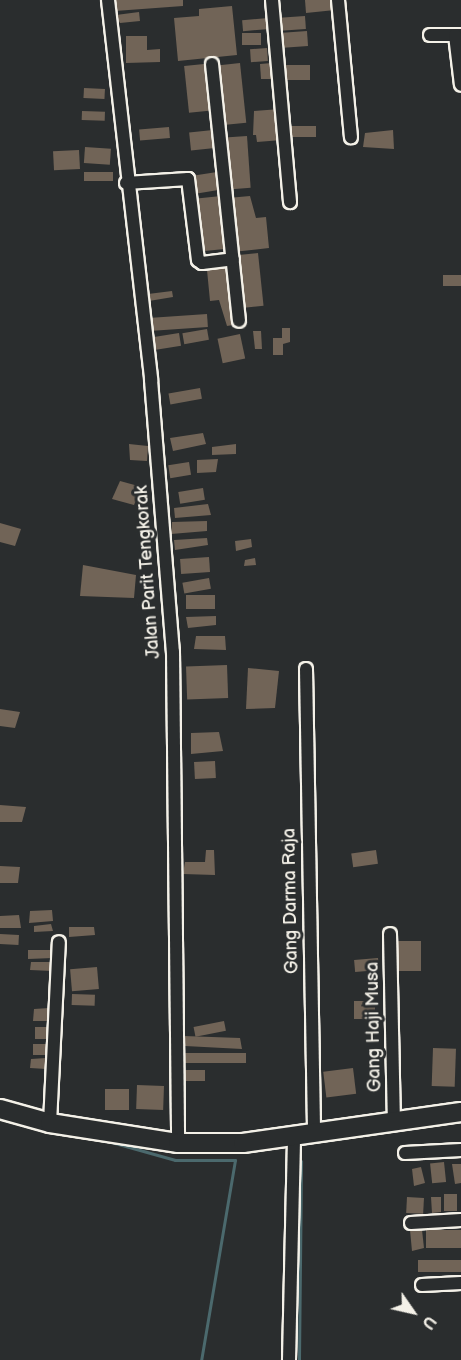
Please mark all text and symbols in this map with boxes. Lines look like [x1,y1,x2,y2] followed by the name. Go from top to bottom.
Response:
[131,484,165,660] street label: Jalan Parit Tengkorak
[279,828,303,974] street label: Gang Darma Raja
[362,962,386,1092] street label: Gang Haji Musa
[383,1282,443,1342] north arrow
[417,1312,439,1332] text: U

